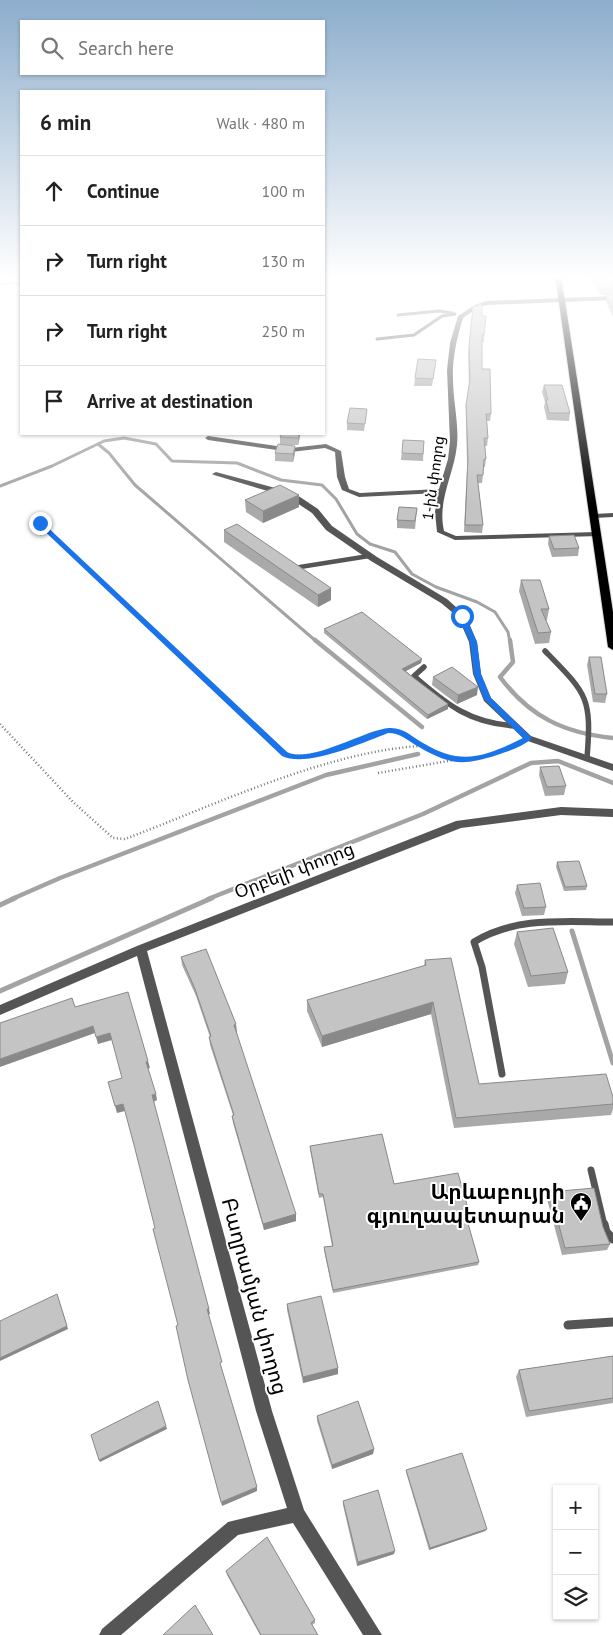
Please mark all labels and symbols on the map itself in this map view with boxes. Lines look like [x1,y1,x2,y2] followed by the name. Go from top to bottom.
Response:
[418,435,448,521] street label: 1-ին փողոց
[29,512,52,535] route end
[451,605,474,628] route start
[231,837,357,903] street label: Օրբելի փողոց
[367,1178,565,1229] place label: Արևաբույրի գյուղապետարան
[569,1191,593,1222] public building icon: Արևաբույրի գյուղապետարան
[216,1195,294,1397] street label: Բաղրամյան փողոց

